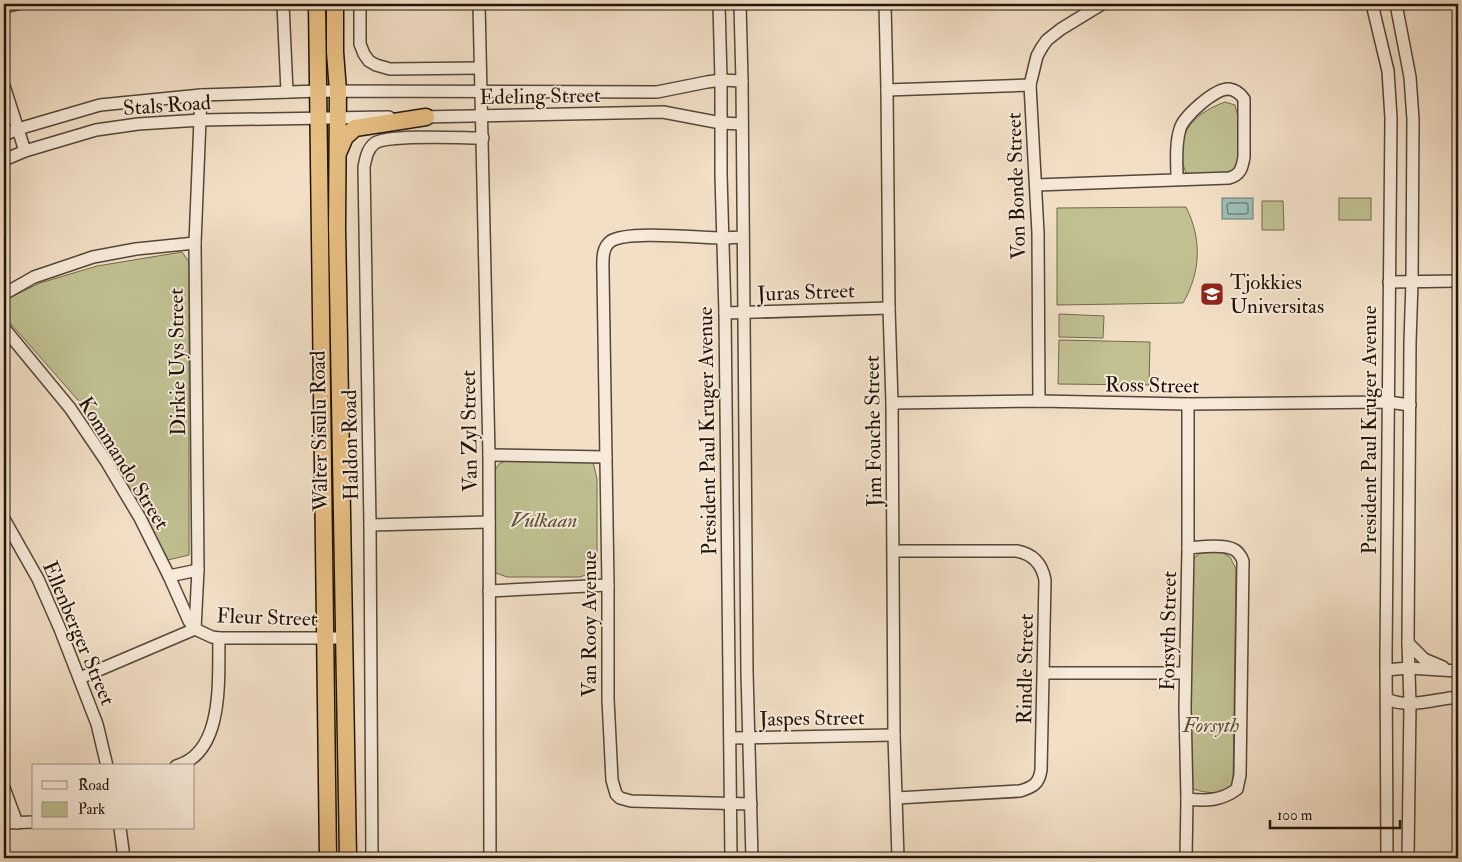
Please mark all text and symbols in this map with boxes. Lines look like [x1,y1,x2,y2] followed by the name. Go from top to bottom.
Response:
[479,82,601,111] street label: Edeling Street
[122,89,213,122] street label: Stals Road
[1000,112,1033,260] street label: Von Bonde Street
[1230,269,1324,320] place label: Tjokkies Universitas
[756,277,855,308] street label: Juras Street
[1199,281,1225,307] school or university icon: Tjokkies Universitas
[163,288,192,436] street label: Dirkie Uys Street
[1356,305,1383,554] street label: President Paul Kruger Avenue
[692,306,723,556] street label: President Paul Kruger Avenue
[305,350,334,513] street label: Walter Sisulu Road
[859,355,888,508] street label: Jim Fouche Street
[455,370,484,492] street label: Van Zyl Street
[1105,371,1200,400] street label: Ross Street
[336,389,365,501] street label: Haldon Road
[72,392,175,535] street label: Kommando Street
[511,507,577,534] park label: Vulkaan
[576,551,603,697] street label: Van Rooy Avenue
[36,557,121,710] street label: Ellenberger Street
[1154,571,1183,691] street label: Forsyth Street
[216,602,318,633] street label: Fleur Street
[1011,613,1040,725] street label: Rindle Street
[758,704,865,733] street label: Jaspes Street
[1182,712,1240,739] park label: Forsyth
[32,764,195,830] legend
[78,776,110,795] text: Road
[1270,797,1400,829] scale bar
[78,800,105,819] text: Park
[1277,806,1313,825] text: 100 m

